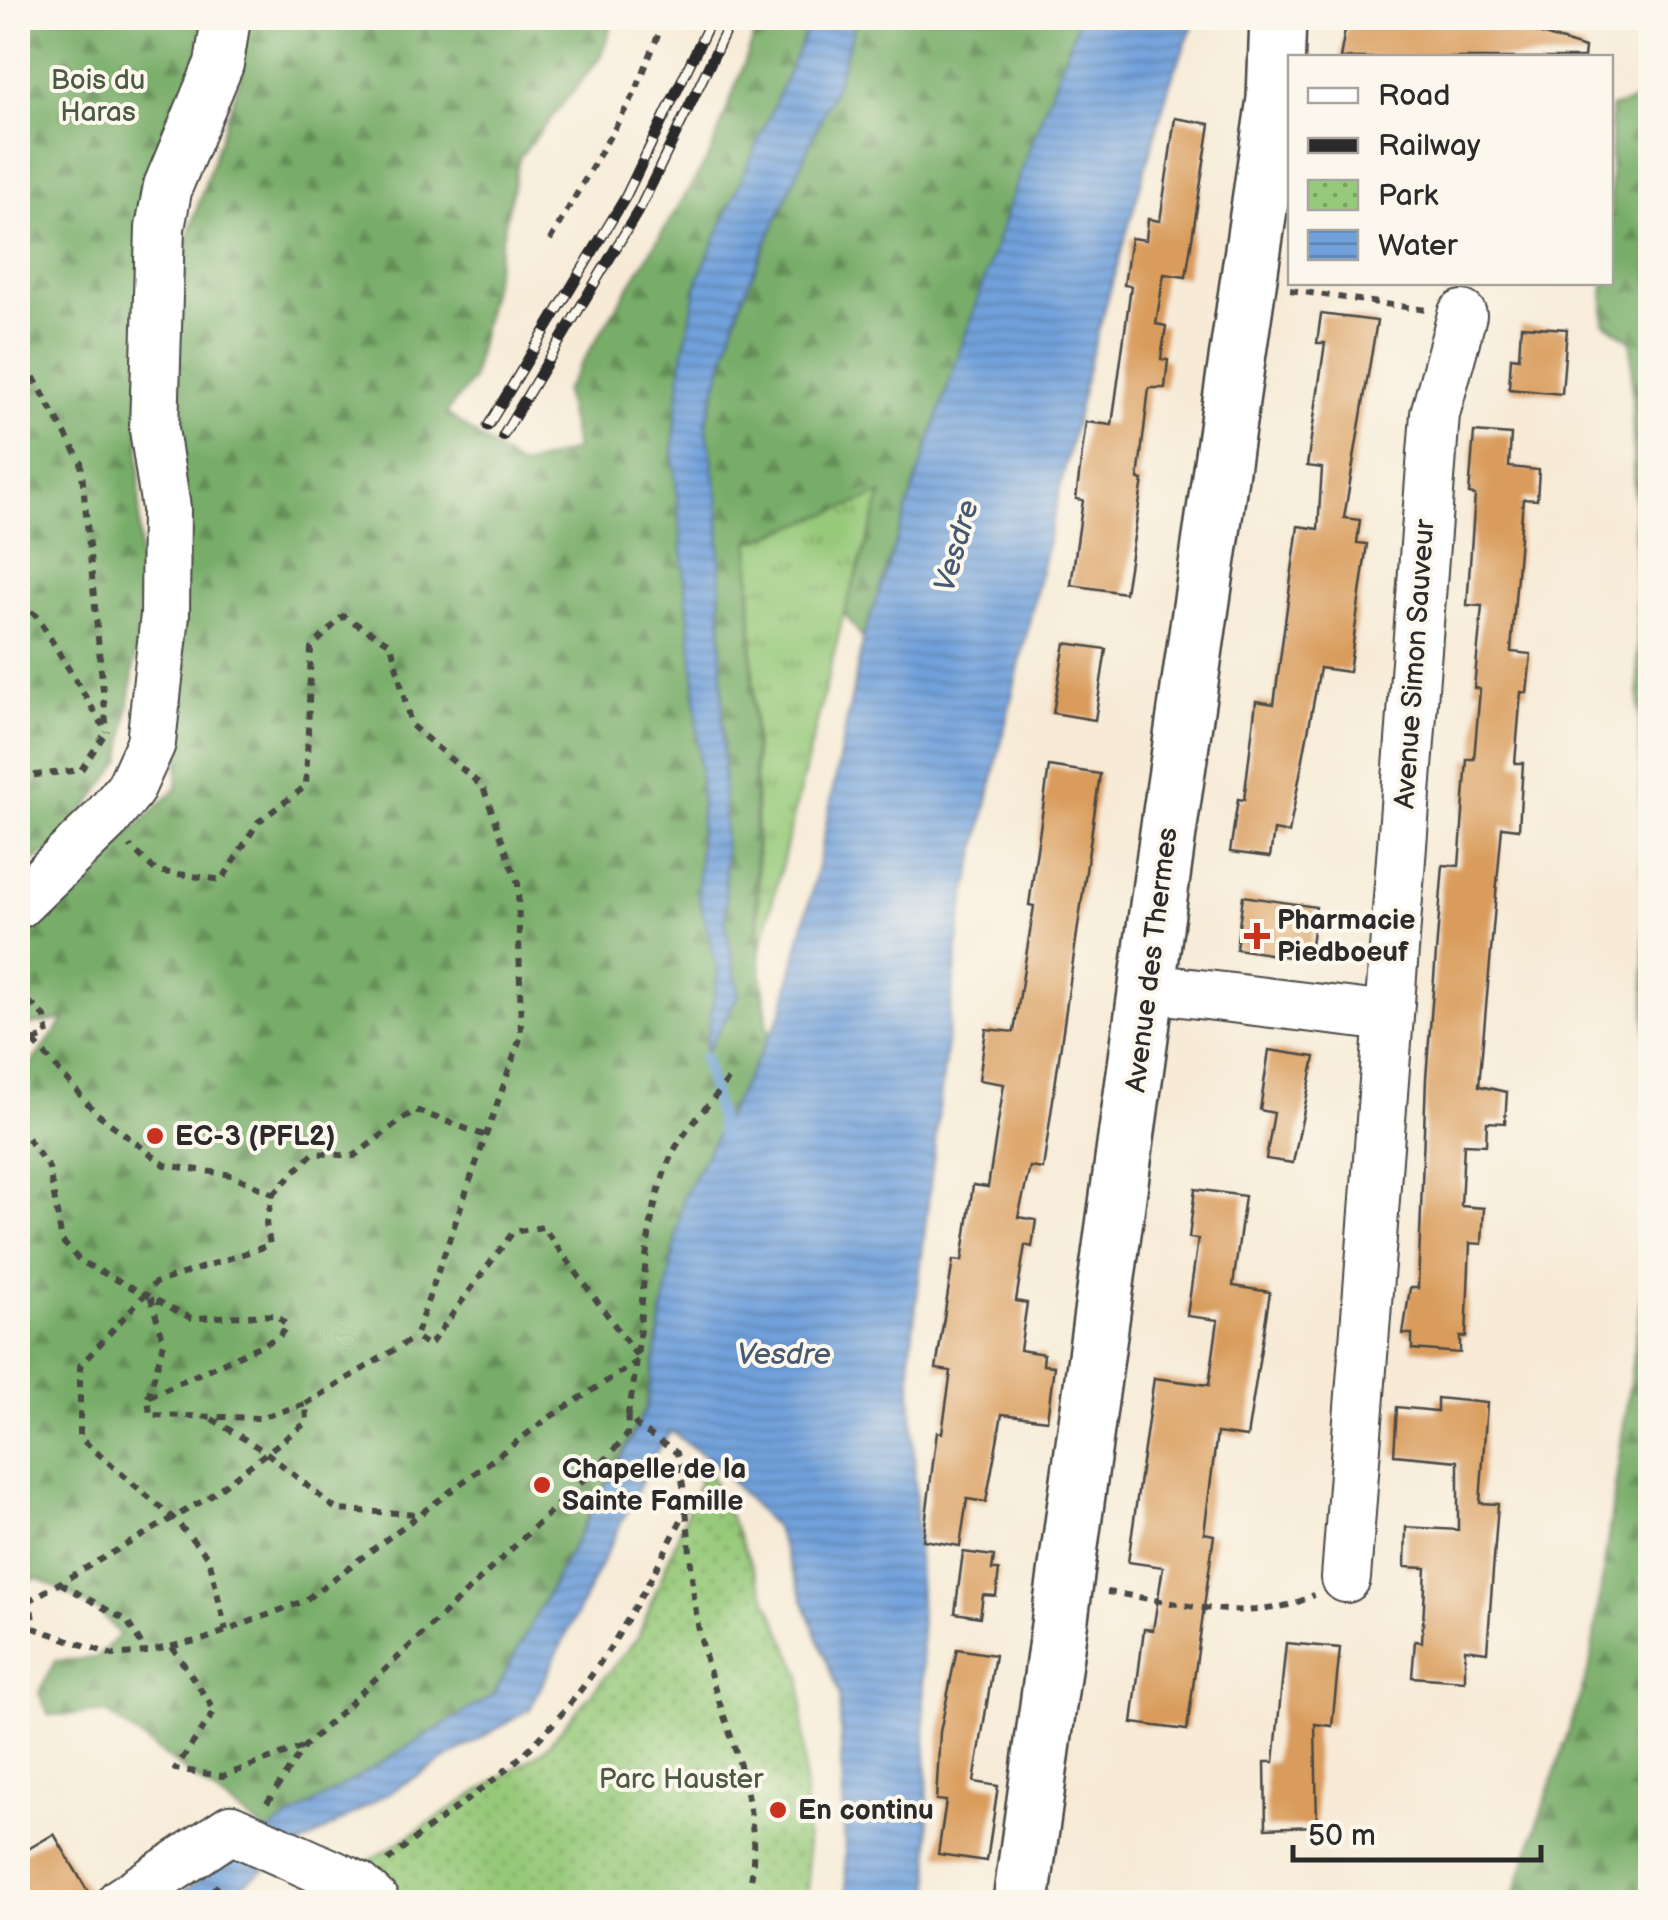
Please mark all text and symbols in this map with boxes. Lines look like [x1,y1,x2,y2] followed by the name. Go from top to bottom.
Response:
[1288,55,1613,285] legend
[51,64,145,129] park label: Bois du Haras
[1378,78,1451,114] text: Road
[1378,128,1481,164] text: Railway
[1378,178,1438,214] text: Park
[1378,228,1459,264] text: Water
[927,496,987,596] water label: Vesdre
[1388,517,1442,810] street label: Avenue Simon Sauveur
[1119,826,1185,1094] street label: Avenue des Thermes
[1277,904,1415,969] place label: Pharmacie Piedboeuf
[1246,925,1268,947] marker: Pharmacie Piedboeuf
[175,1120,336,1153] place label: EC-3 (PFL2)
[144,1125,166,1147] marker: EC-3 (PFL2)
[737,1337,831,1373] water label: Vesdre
[562,1453,746,1518] place label: Chapelle de la Sainte Famille
[531,1474,553,1496] marker: Chapelle de la Sainte Famille
[599,1763,764,1796] park label: Parc Hauster
[798,1794,934,1827] place label: En continu
[767,1799,789,1821] marker: En continu
[1293,1800,1540,1862] scale bar
[1308,1818,1376,1854] text: 50 m

